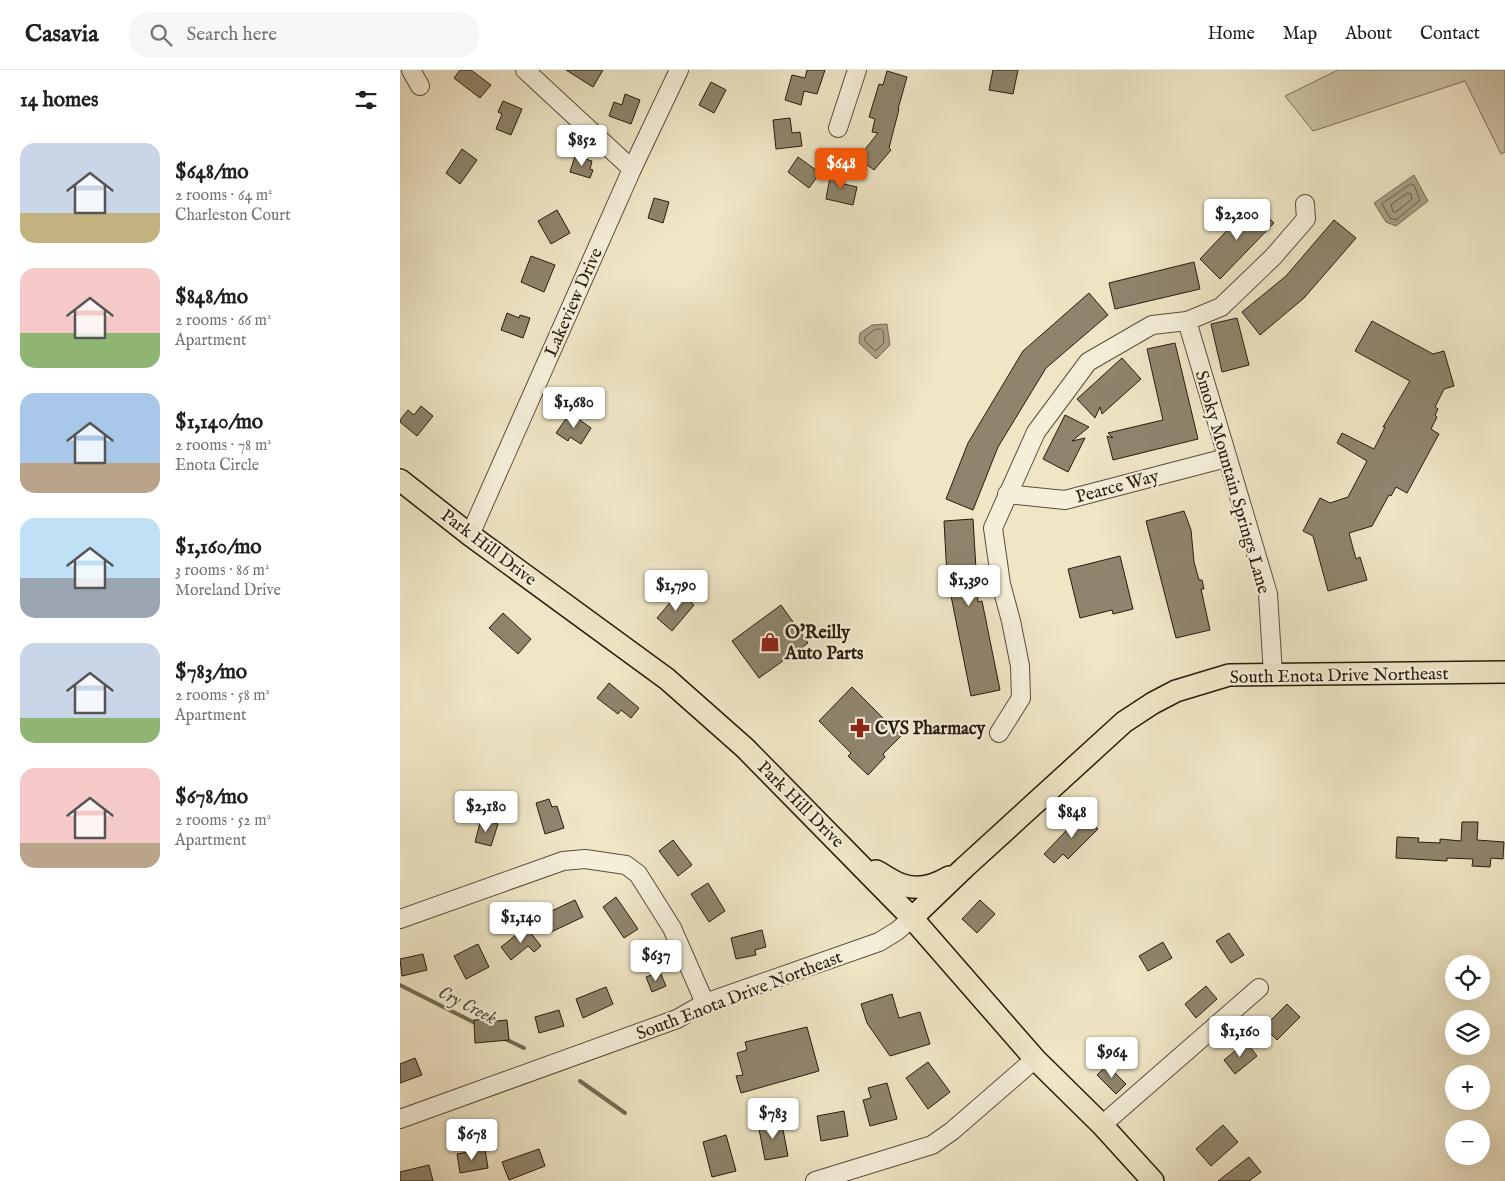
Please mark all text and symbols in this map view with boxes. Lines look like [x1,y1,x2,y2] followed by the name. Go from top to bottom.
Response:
[129,12,479,57] search box
[25,19,99,50] text: Casavia
[147,21,175,49] icon: search
[187,23,277,47] text: Search here
[1208,23,1255,46] text: Home
[1283,23,1317,46] text: Map
[1345,23,1392,46] text: About
[1420,23,1480,46] text: Contact
[352,86,380,114] icon: filters
[20,87,98,114] text: 14 homes
[552,124,612,167] pin: $852
[568,131,596,151] text: $852
[811,148,871,190] pin: $648
[826,154,856,174] text: $648
[175,159,249,186] text: $648/mo
[60,163,120,223] icon: home
[175,186,273,206] text: 2 rooms · 64 m²
[1196,198,1278,241] pin: $2,200
[1215,205,1259,225] text: $2,200
[175,206,291,226] text: Charleston Court
[540,244,609,361] street label: Lakeview Drive
[175,284,248,311] text: $848/mo
[60,288,120,348] icon: home
[175,311,271,331] text: 2 rooms · 66 m²
[175,331,246,351] text: Apartment
[1189,368,1274,597] street label: Smoky Mountain Springs Lane
[533,386,615,429] pin: $1,680
[554,393,594,413] text: $1,680
[175,409,263,436] text: $1,140/mo
[60,413,120,473] icon: home
[175,436,272,456] text: 2 rooms · 78 m²
[175,456,259,476] text: Enota Circle
[1073,465,1162,510] street label: Pearce Way
[436,505,541,592] street label: Park Hill Drive
[175,534,262,561] text: $1,160/mo
[60,538,120,598] icon: home
[175,561,269,581] text: 3 rooms · 86 m²
[928,564,1010,607] pin: $1,390
[635,570,717,612] pin: $1,790
[949,571,989,591] text: $1,390
[656,576,696,596] text: $1,790
[175,581,281,601] text: Moreland Drive
[784,622,864,666] place label: O'Reilly Auto Parts
[759,631,781,653] shop icon: O'Reilly Auto Parts
[175,659,247,686] text: $783/mo
[60,663,120,723] icon: home
[1229,663,1449,690] street label: South Enota Drive Northeast
[175,686,270,706] text: 2 rooms · 58 m²
[175,706,246,726] text: Apartment
[849,717,871,739] pharmacy icon: CVS Pharmacy
[875,718,987,741] place label: CVS Pharmacy
[751,757,848,854] street label: Park Hill Drive
[175,784,248,811] text: $678/mo
[60,788,120,848] icon: home
[445,790,527,833] pin: $2,180
[1042,796,1102,839] pin: $848
[466,797,506,817] text: $2,180
[1057,803,1087,823] text: $848
[175,811,271,831] text: 2 rooms · 52 m²
[175,831,246,851] text: Apartment
[480,902,562,944] pin: $1,140
[501,908,541,928] text: $1,140
[626,940,686,982] pin: $637
[633,946,846,1046] street label: South Enota Drive Northeast
[641,946,671,966] text: $637
[1445,955,1490,1165] map controls
[1445,955,1490,1000] button: locate
[434,981,501,1031] water label: Cry Creek
[1445,1010,1490,1055] button: layers
[1199,1016,1281,1058] pin: $1,160
[1220,1022,1260,1042] text: $1,160
[1082,1036,1142,1079] pin: $964
[1097,1043,1127,1063] text: $964
[1445,1065,1490,1110] button: +
[743,1098,803,1140] pin: $783
[759,1104,787,1124] text: $783
[442,1118,502,1161] pin: $678
[1445,1120,1490,1165] button: −
[457,1125,487,1145] text: $678

